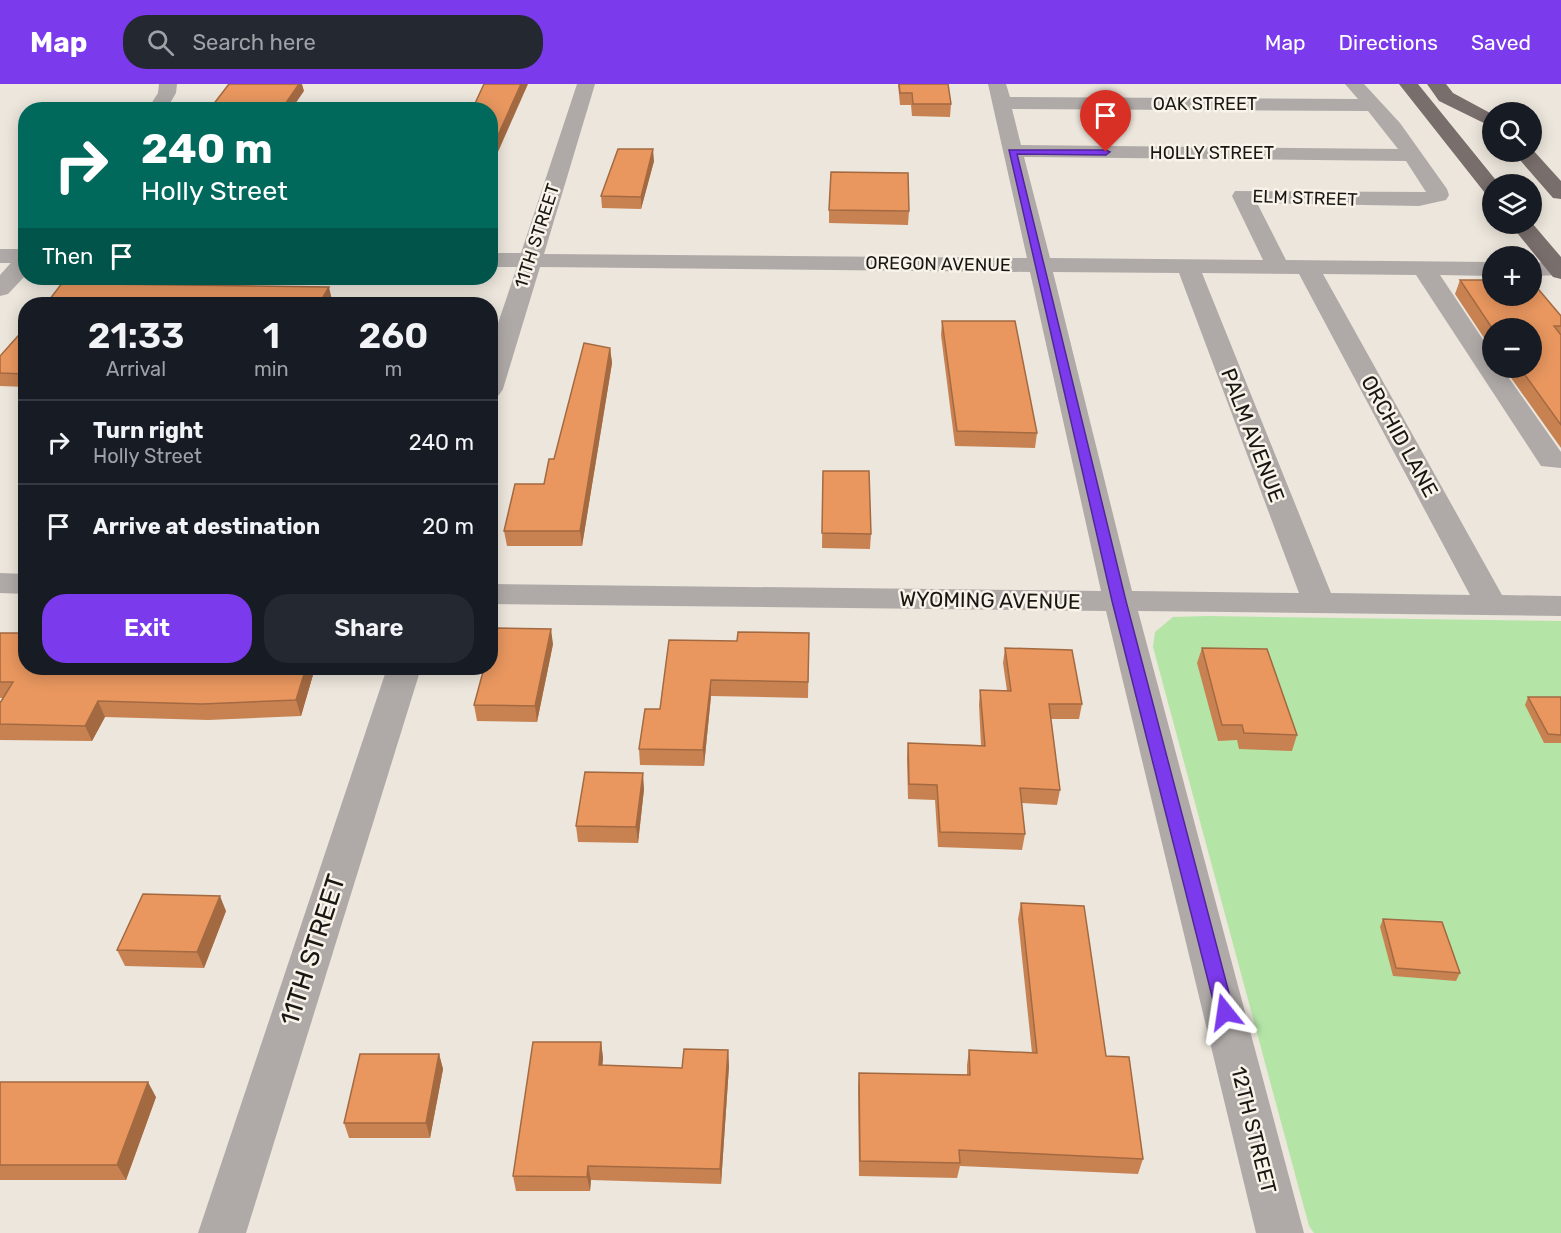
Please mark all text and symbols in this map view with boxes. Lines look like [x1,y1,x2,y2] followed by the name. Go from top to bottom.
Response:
[123,15,543,69] search box
[30,26,87,59] text: Map
[144,26,177,59] icon: search
[192,29,316,56] text: Search here
[1265,30,1306,55] text: Map
[1339,30,1438,55] text: Directions
[1471,30,1531,55] text: Saved
[1080,90,1131,152] pin
[1153,93,1257,115] street label: OAK STREET
[1089,99,1122,132] icon: arrive
[1482,102,1542,378] map controls
[1482,102,1542,162] button: search
[141,124,273,174] text: 240 m
[42,126,120,204] icon: right
[1150,142,1274,164] street label: HOLLY STREET
[1482,174,1542,234] button: layers
[141,175,288,207] text: Holly Street
[510,181,564,291] street label: 11TH STREET
[1252,185,1358,211] street label: ELM STREET
[105,240,138,273] icon: arrive
[42,243,93,270] text: Then
[1482,246,1542,306] button: +
[865,252,1011,276] street label: OREGON AVENUE
[88,314,184,357] text: 21:33
[263,314,280,357] text: 1
[358,314,428,357] text: 260
[1482,318,1542,378] button: −
[106,357,166,381] text: Arrival
[254,357,289,381] text: min
[384,357,402,381] text: m
[1216,365,1290,505] street label: PALM AVENUE
[1356,371,1444,501] street label: ORCHID LANE
[93,417,203,444] text: Turn right
[42,426,75,459] icon: right
[409,429,474,456] text: 240 m
[93,444,202,468] text: Holly Street
[42,510,75,543] icon: arrive
[93,513,320,540] text: Arrive at destination
[422,513,474,540] text: 20 m
[899,586,1081,614] street label: WYOMING AVENUE
[42,594,252,663] button: Exit
[264,594,474,663] button: Share
[274,871,352,1029] street label: 11TH STREET
[1193,980,1257,1044] position arrow
[1226,1064,1282,1196] street label: 12TH STREET

